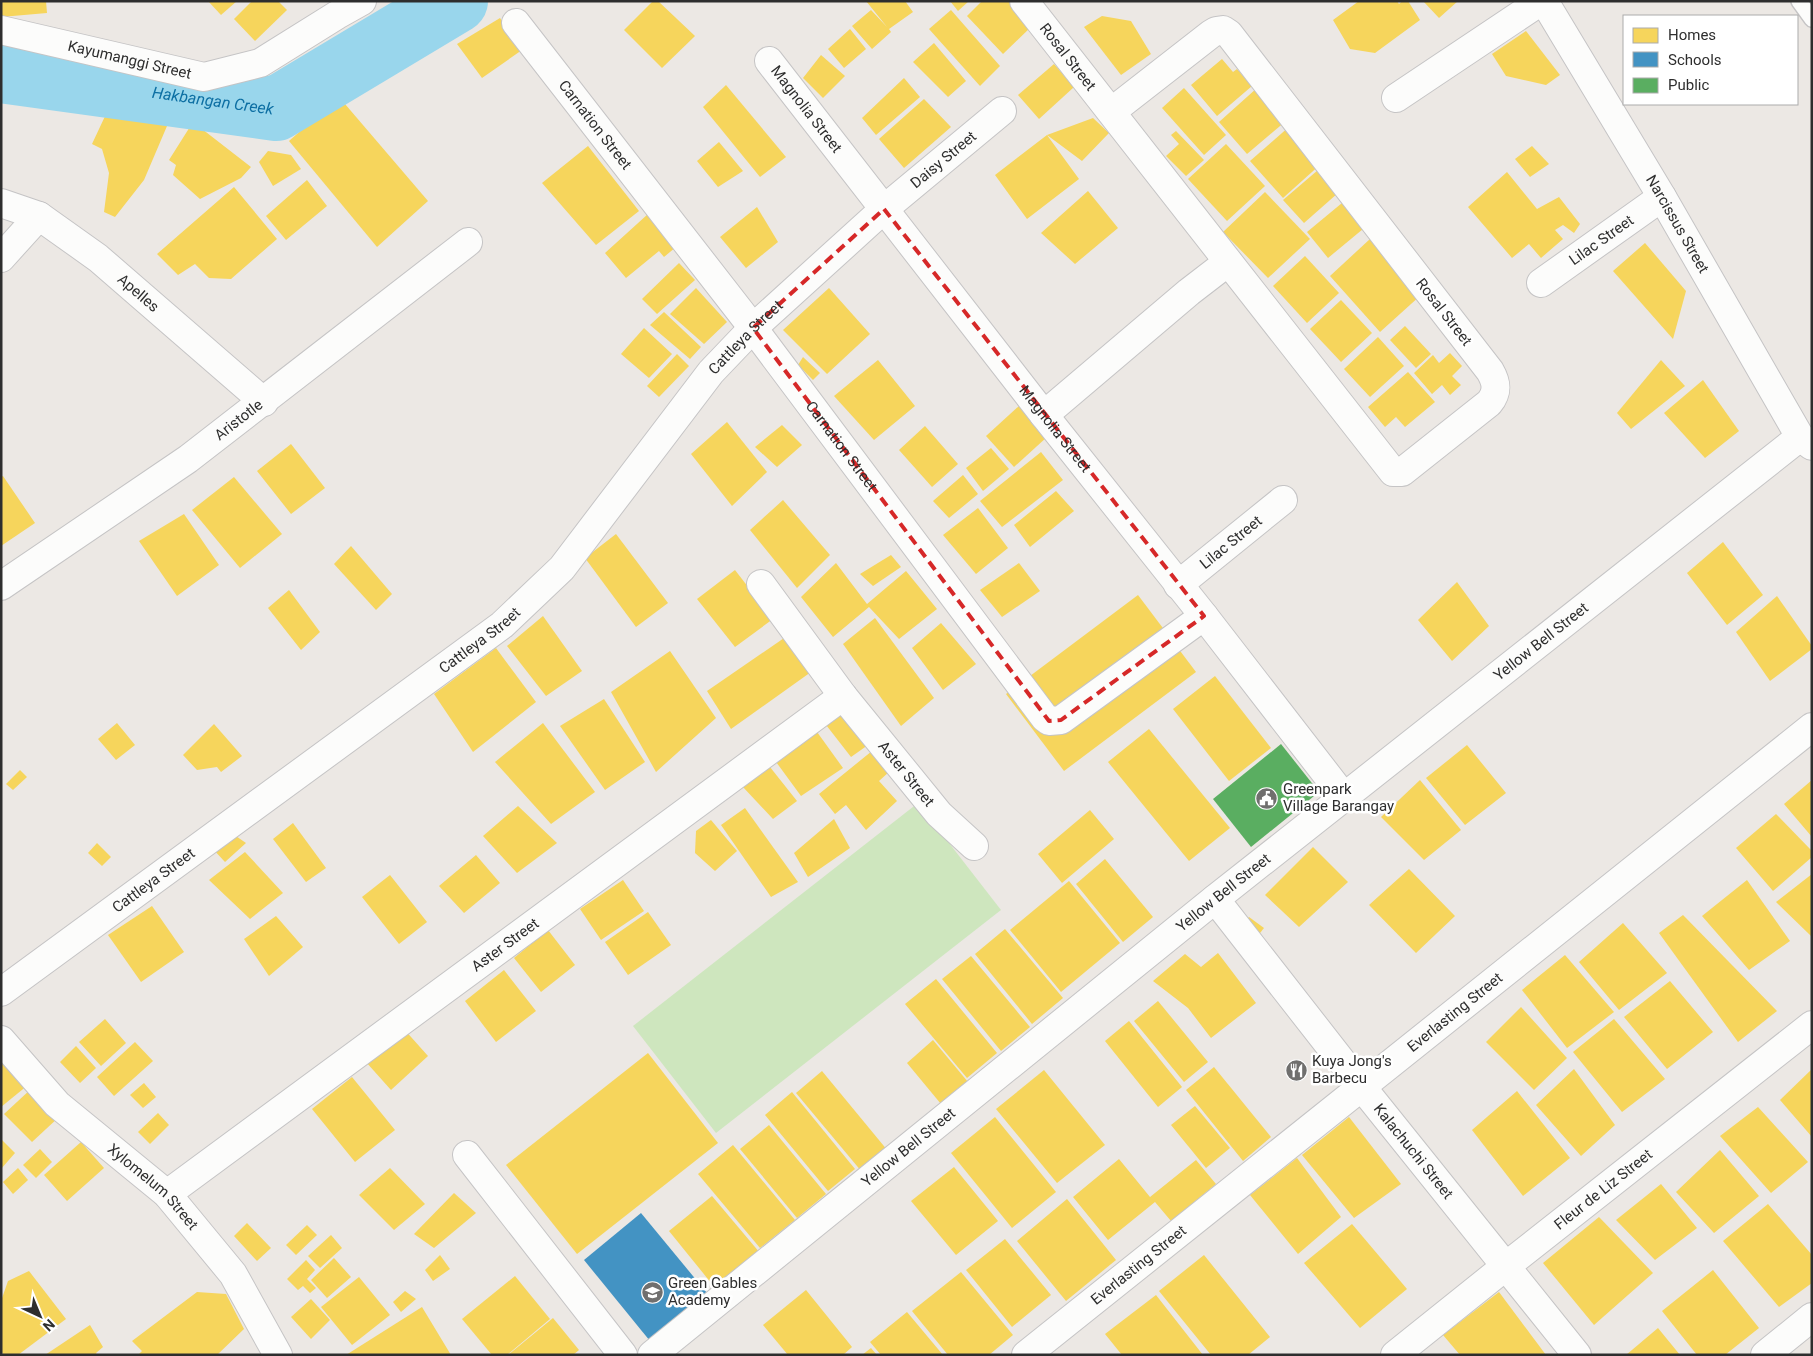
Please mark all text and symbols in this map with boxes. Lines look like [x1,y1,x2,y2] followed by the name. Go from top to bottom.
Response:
[1623,15,1798,105] legend
[1036,20,1100,94] street label: Rosal Street
[1668,26,1716,44] text: Homes
[66,37,193,83] street label: Kayumanggi Street
[1668,51,1722,69] text: Schools
[767,62,846,156] street label: Magnolia Street
[1668,76,1709,94] text: Public
[555,77,636,173] street label: Carnation Street
[151,83,276,119] water label: Hakbangan Creek
[907,127,980,192] street label: Daisy Street
[1642,172,1713,276] street label: Narcissus Street
[1566,211,1637,269] street label: Lilac Street
[114,270,163,316] street label: Apelles
[1412,275,1476,349] street label: Rosal Street
[705,296,787,378] street label: Cattleya Street
[1015,382,1095,476] street label: Magnolia Street
[211,395,266,444] street label: Aristotle
[802,398,881,495] street label: Carnation Street
[1196,512,1266,573] street label: Lilac Street
[1490,599,1592,684] street label: Yellow Bell Street
[435,603,524,677] street label: Cattleya Street
[874,737,938,810] street label: Aster Street
[1283,780,1394,815] place label: Greenpark Village Barangay
[1255,786,1279,810] public building icon: Greenpark Village Barangay
[109,844,198,916] street label: Cattleya Street
[1173,850,1274,936] street label: Yellow Bell Street
[468,914,542,976] street label: Aster Street
[1404,969,1506,1056] street label: Everlasting Street
[1312,1052,1392,1087] place label: Kuya Jong's Barbecu
[1284,1058,1308,1082] restaurant icon: Kuya Jong's Barbecu
[1370,1100,1457,1203] street label: Kalachuchi Street
[858,1104,959,1191] street label: Yellow Bell Street
[104,1140,202,1234] street label: Xylomelum Street
[1551,1145,1656,1234] street label: Fleur de Liz Street
[1087,1222,1190,1309] street label: Everlasting Street
[668,1274,757,1309] place label: Green Gables Academy
[640,1280,664,1304] school or university icon: Green Gables Academy
[15,1291,65,1341] north arrow
[40,1316,58,1335] text: N

